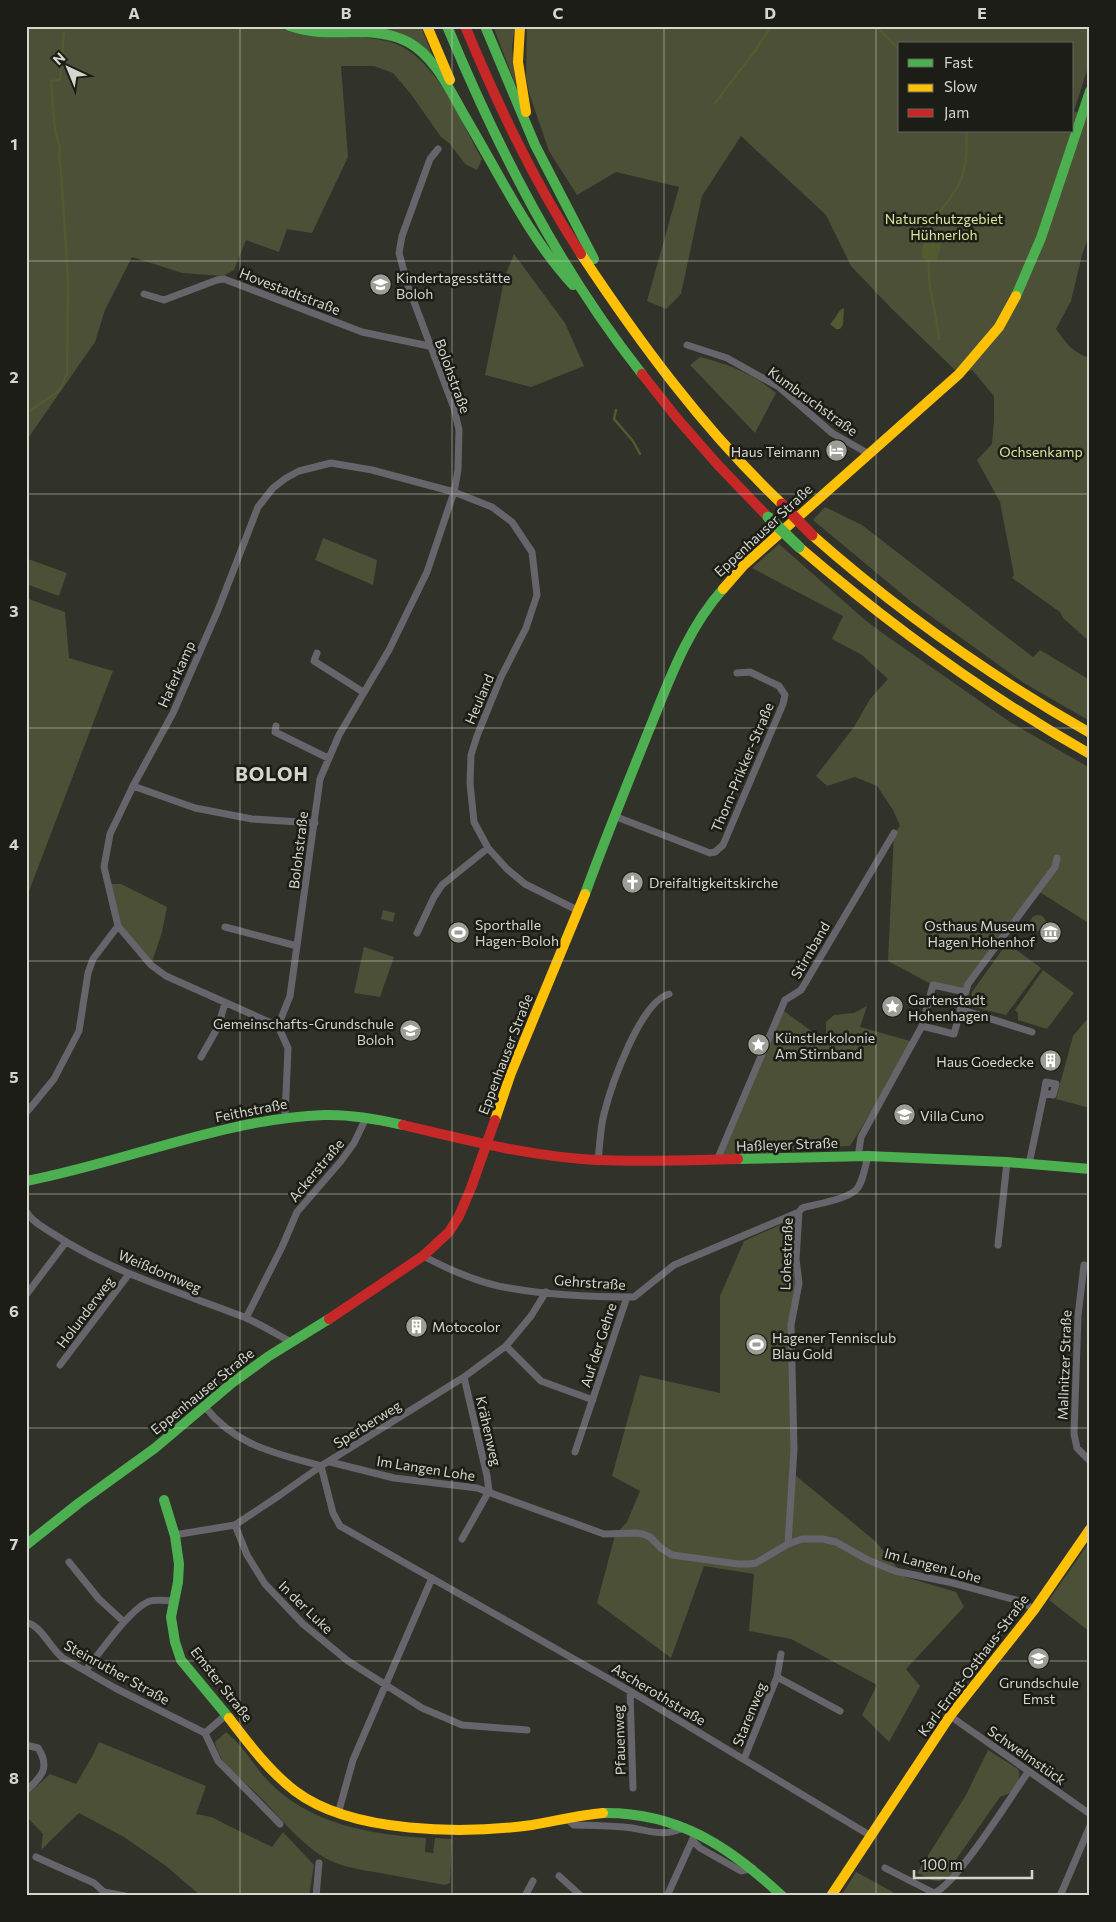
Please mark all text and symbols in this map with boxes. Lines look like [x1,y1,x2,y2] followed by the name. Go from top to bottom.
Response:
[128,3,140,22] text: A
[341,3,352,22] text: B
[553,3,564,22] text: C
[764,3,776,22] text: D
[977,3,987,22] text: E
[42,42,92,92] north arrow
[898,42,1074,132] legend
[49,49,68,68] text: N
[944,53,973,71] text: Fast
[944,77,977,95] text: Slow
[944,103,969,121] text: Jam
[10,134,18,153] text: 1
[885,210,1003,243] park label: Naturschutzgebiet Hühnerloh
[237,264,343,318] street label: Hovestadtstraße
[396,269,510,302] place label: Kindertagesstätte Boloh
[368,273,392,297] school or university icon: Kindertagesstätte Boloh
[432,336,474,416] street label: Bolohstraße
[765,363,861,439] street label: Kumbruchstraße
[9,367,19,386] text: 2
[824,439,848,463] hotel icon: Haus Teimann
[731,443,820,460] place label: Haus Teimann
[999,443,1083,460] park label: Ochsenkamp
[710,480,816,580] street label: Eppenhauser Straße
[9,601,19,620] text: 3
[154,638,198,710] street label: Haferkamp
[461,671,497,727] street label: Heuland
[707,700,777,834] street label: Thorn-Prikker-Straße
[235,762,309,785] district label: BOLOH
[285,810,311,890] street label: Bolohstraße
[9,834,19,853] text: 4
[621,870,645,894] church icon: Dreifaltigkeitskirche
[649,874,778,891] place label: Dreifaltigkeitskirche
[475,916,559,949] place label: Sporthalle Hagen-Boloh
[924,917,1035,950] place label: Osthaus Museum Hagen Hohenhof
[787,919,833,981] street label: Stirnband
[447,920,471,944] sports icon: Sporthalle Hagen-Boloh
[1039,921,1063,945] museum icon: Osthaus Museum Hagen Hohenhof
[474,991,536,1117] street label: Eppenhauser Straße
[908,991,989,1024] place label: Gartenstadt Hohenhagen
[880,995,904,1019] place icon: Gartenstadt Hohenhagen
[213,1015,394,1048] place label: Gemeinschafts-Grundschule Boloh
[398,1019,422,1043] school or university icon: Gemeinschafts-Grundschule Boloh
[775,1029,875,1062] place label: Künstlerkolonie Am Stirnband
[747,1033,771,1057] place icon: Künstlerkolonie Am Stirnband
[1038,1049,1062,1073] building icon: Haus Goedecke
[936,1053,1034,1070] place label: Haus Goedecke
[9,1067,19,1086] text: 5
[213,1095,289,1125] street label: Feithstraße
[892,1103,916,1127] school or university icon: Villa Cuno
[920,1107,984,1124] place label: Villa Cuno
[736,1134,838,1154] street label: Haßleyer Straße
[285,1135,347,1205] street label: Ackerstraße
[776,1217,796,1291] street label: Lohestraße
[116,1246,204,1296] street label: Weißdornweg
[554,1271,626,1293] street label: Gehrstraße
[53,1273,118,1351] street label: Holunderweg
[9,1301,19,1320] text: 6
[576,1301,620,1389] street label: Auf der Gehre
[1054,1310,1074,1420] street label: Mallnitzer Straße
[404,1314,428,1338] building icon: Motocolor
[432,1318,501,1335] place label: Motocolor
[772,1329,896,1362] place label: Hagener Tennisclub Blau Gold
[744,1333,768,1357] sports icon: Hagener Tennisclub Blau Gold
[147,1344,257,1438] street label: Eppenhauser Straße
[473,1394,505,1468] street label: Krähenweg
[330,1396,404,1452] street label: Sperberweg
[376,1452,476,1484] street label: Im Langen Lohe
[10,1534,19,1553] text: 7
[883,1544,983,1586] street label: Im Langen Lohe
[275,1577,337,1637] street label: In der Luke
[914,1591,1032,1739] street label: Karl-Ernst-Osthaus-Straße
[61,1636,173,1708] street label: Steinruther Straße
[187,1643,257,1725] street label: Emster Straße
[1027,1647,1051,1671] school or university icon: Grundschule Emst
[609,1659,709,1729] street label: Ascherothstraße
[999,1674,1079,1707] place label: Grundschule Emst
[728,1679,770,1749] street label: Starenweg
[609,1704,629,1776] street label: Pfauenweg
[985,1722,1070,1788] street label: Schwelmstück
[9,1768,19,1787] text: 8
[914,1847,1031,1879] scale bar
[921,1855,963,1873] text: 100 m

